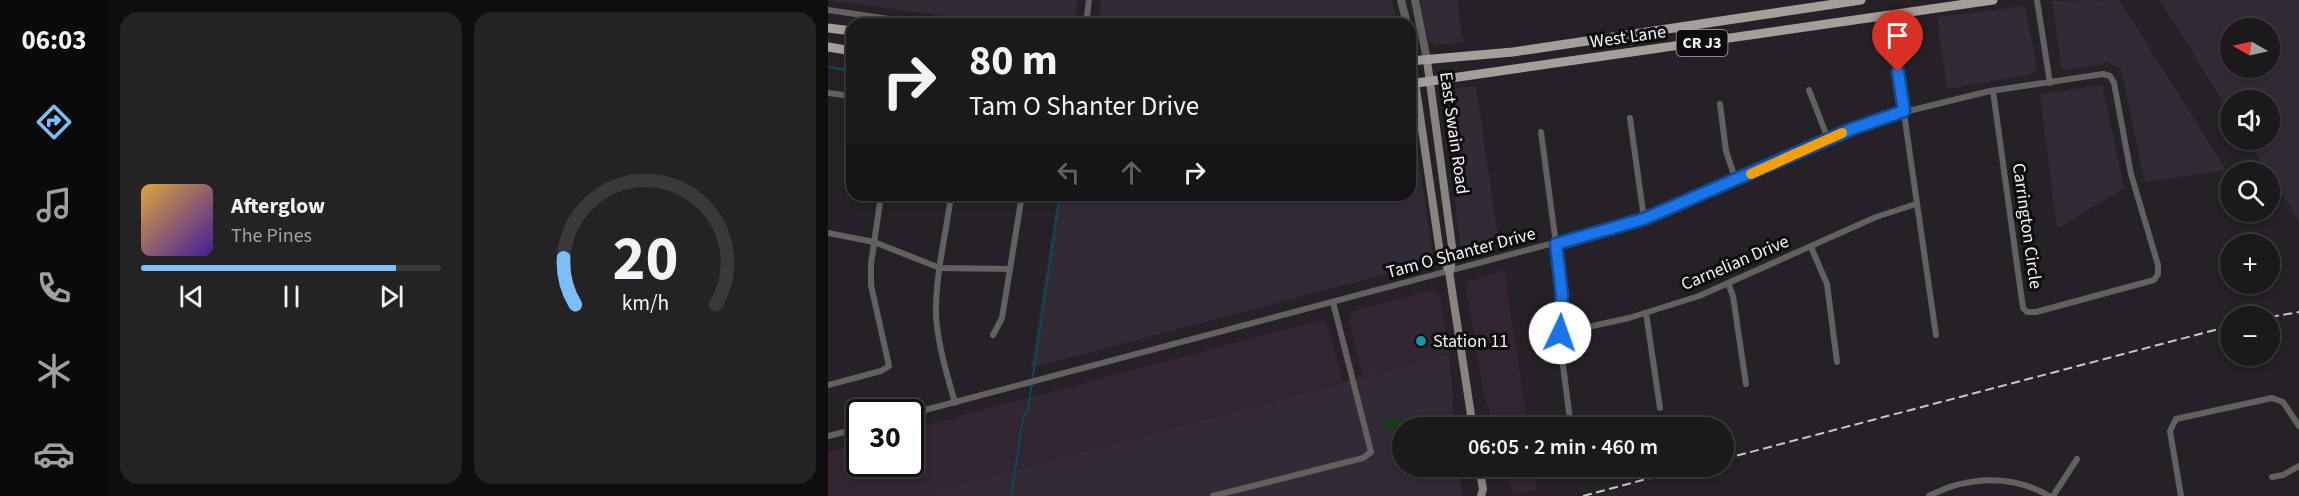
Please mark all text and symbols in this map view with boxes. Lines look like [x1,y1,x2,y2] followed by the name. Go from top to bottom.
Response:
[1872,10,1923,72] pin
[2220,18,2280,78] north arrow
[2220,18,2280,366] map controls
[1588,19,1668,55] street label: West Lane
[1881,19,1914,52] icon: arrive
[21,21,87,60] text: 06:03
[1676,30,1728,56] road number: CR J3
[969,31,1058,91] text: 80 m
[870,42,948,120] icon: right
[1433,70,1475,196] street label: East Swain Road
[969,87,1199,126] text: Tam O Shanter Drive
[2220,90,2280,150] button: sound
[33,101,75,143] icon: directions
[1052,156,1085,189] icon: left
[1115,156,1148,189] icon: ahead
[1178,156,1211,189] icon: right
[2006,162,2048,291] street label: Carrington Circle
[2220,162,2280,222] button: search
[33,184,75,226] icon: music
[231,190,325,222] text: Afterglow
[612,215,678,304] text: 20
[1384,221,1538,285] street label: Tam O Shanter Drive
[231,222,312,250] text: The Pines
[1677,229,1793,297] street label: Carnelian Drive
[2220,234,2280,294] button: +
[33,267,75,309] icon: phone
[175,280,208,313] icon: previous
[275,280,308,313] icon: pause
[375,280,408,313] icon: next
[621,288,669,319] text: km/h
[1528,301,1592,365] position arrow
[2220,306,2280,366] button: −
[1433,329,1508,354] place label: Station 11
[1414,334,1428,348] marker: Station 11
[33,350,75,392] icon: climate
[846,399,924,477] speed limit sign: 30
[1468,431,1658,463] text: 06:05 · 2 min · 460 m
[33,433,75,475] icon: car

